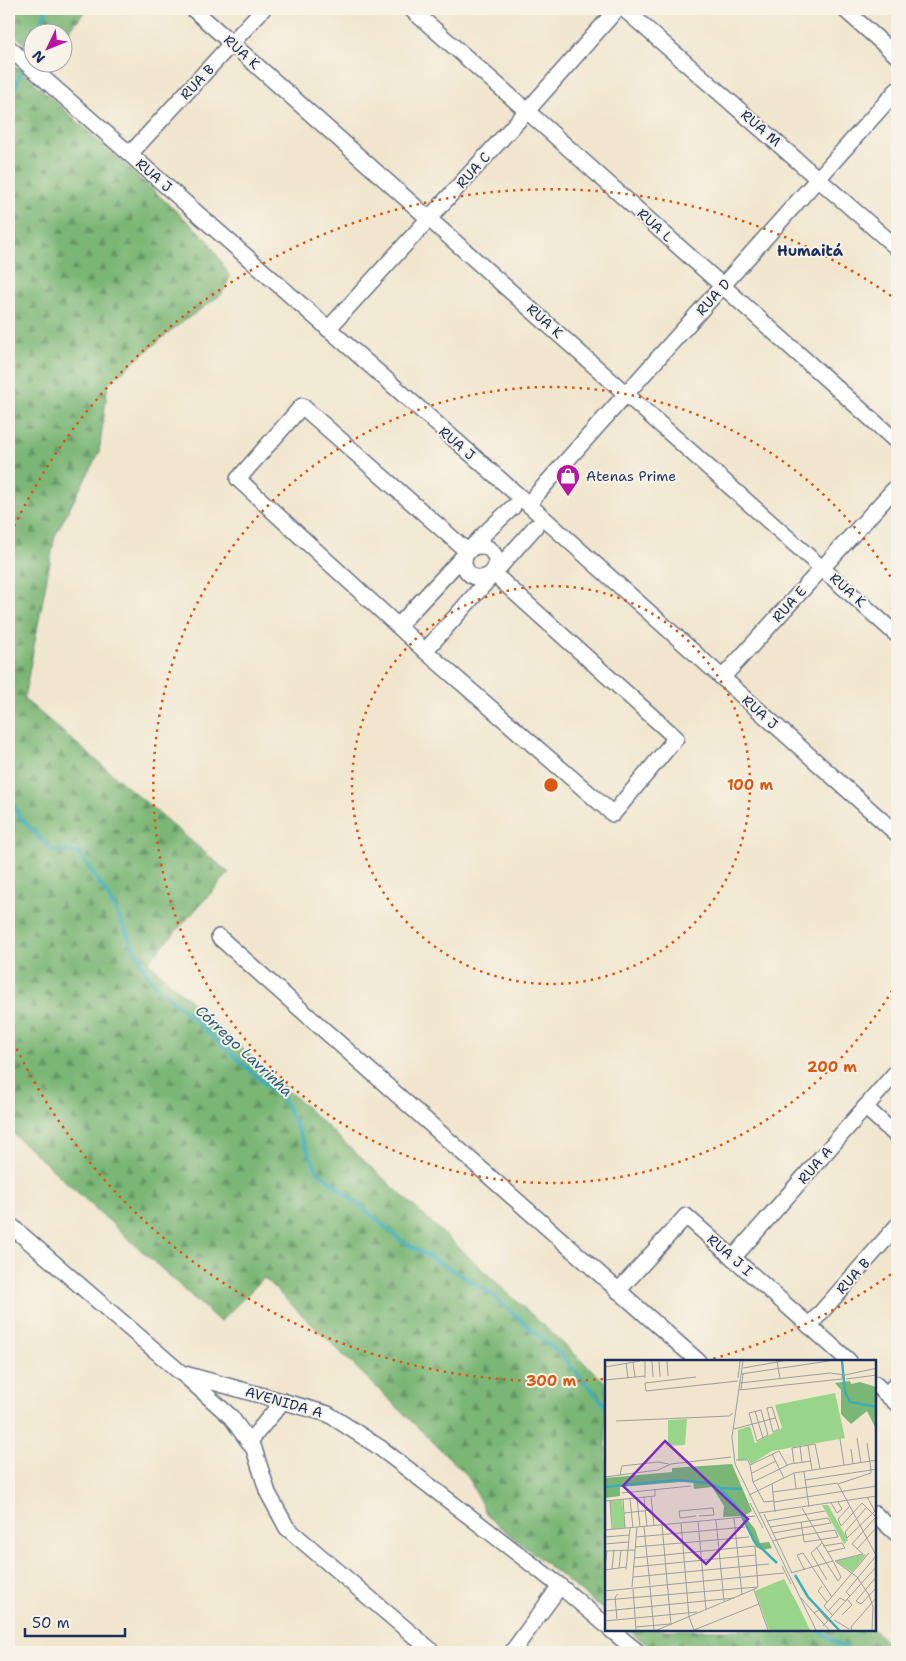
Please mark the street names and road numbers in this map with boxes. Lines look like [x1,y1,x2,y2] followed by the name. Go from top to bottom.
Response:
[220,31,264,73] street label: RUA K
[176,60,218,104] street label: RUA B
[737,106,785,150] street label: RUA M
[452,148,494,192] street label: RUA C
[132,154,176,196] street label: RUA J
[633,204,677,246] street label: RUA L
[692,275,734,319] street label: RUA D
[523,300,567,342] street label: RUA K
[435,422,479,464] street label: RUA J
[826,569,870,611] street label: RUA K
[768,582,810,626] street label: RUA E
[738,691,782,733] street label: RUA J
[794,1142,836,1188] street label: RUA A
[703,1230,757,1280] street label: RUA J I
[832,1254,874,1298] street label: RUA B
[243,1382,325,1422] street label: AVENIDA A

